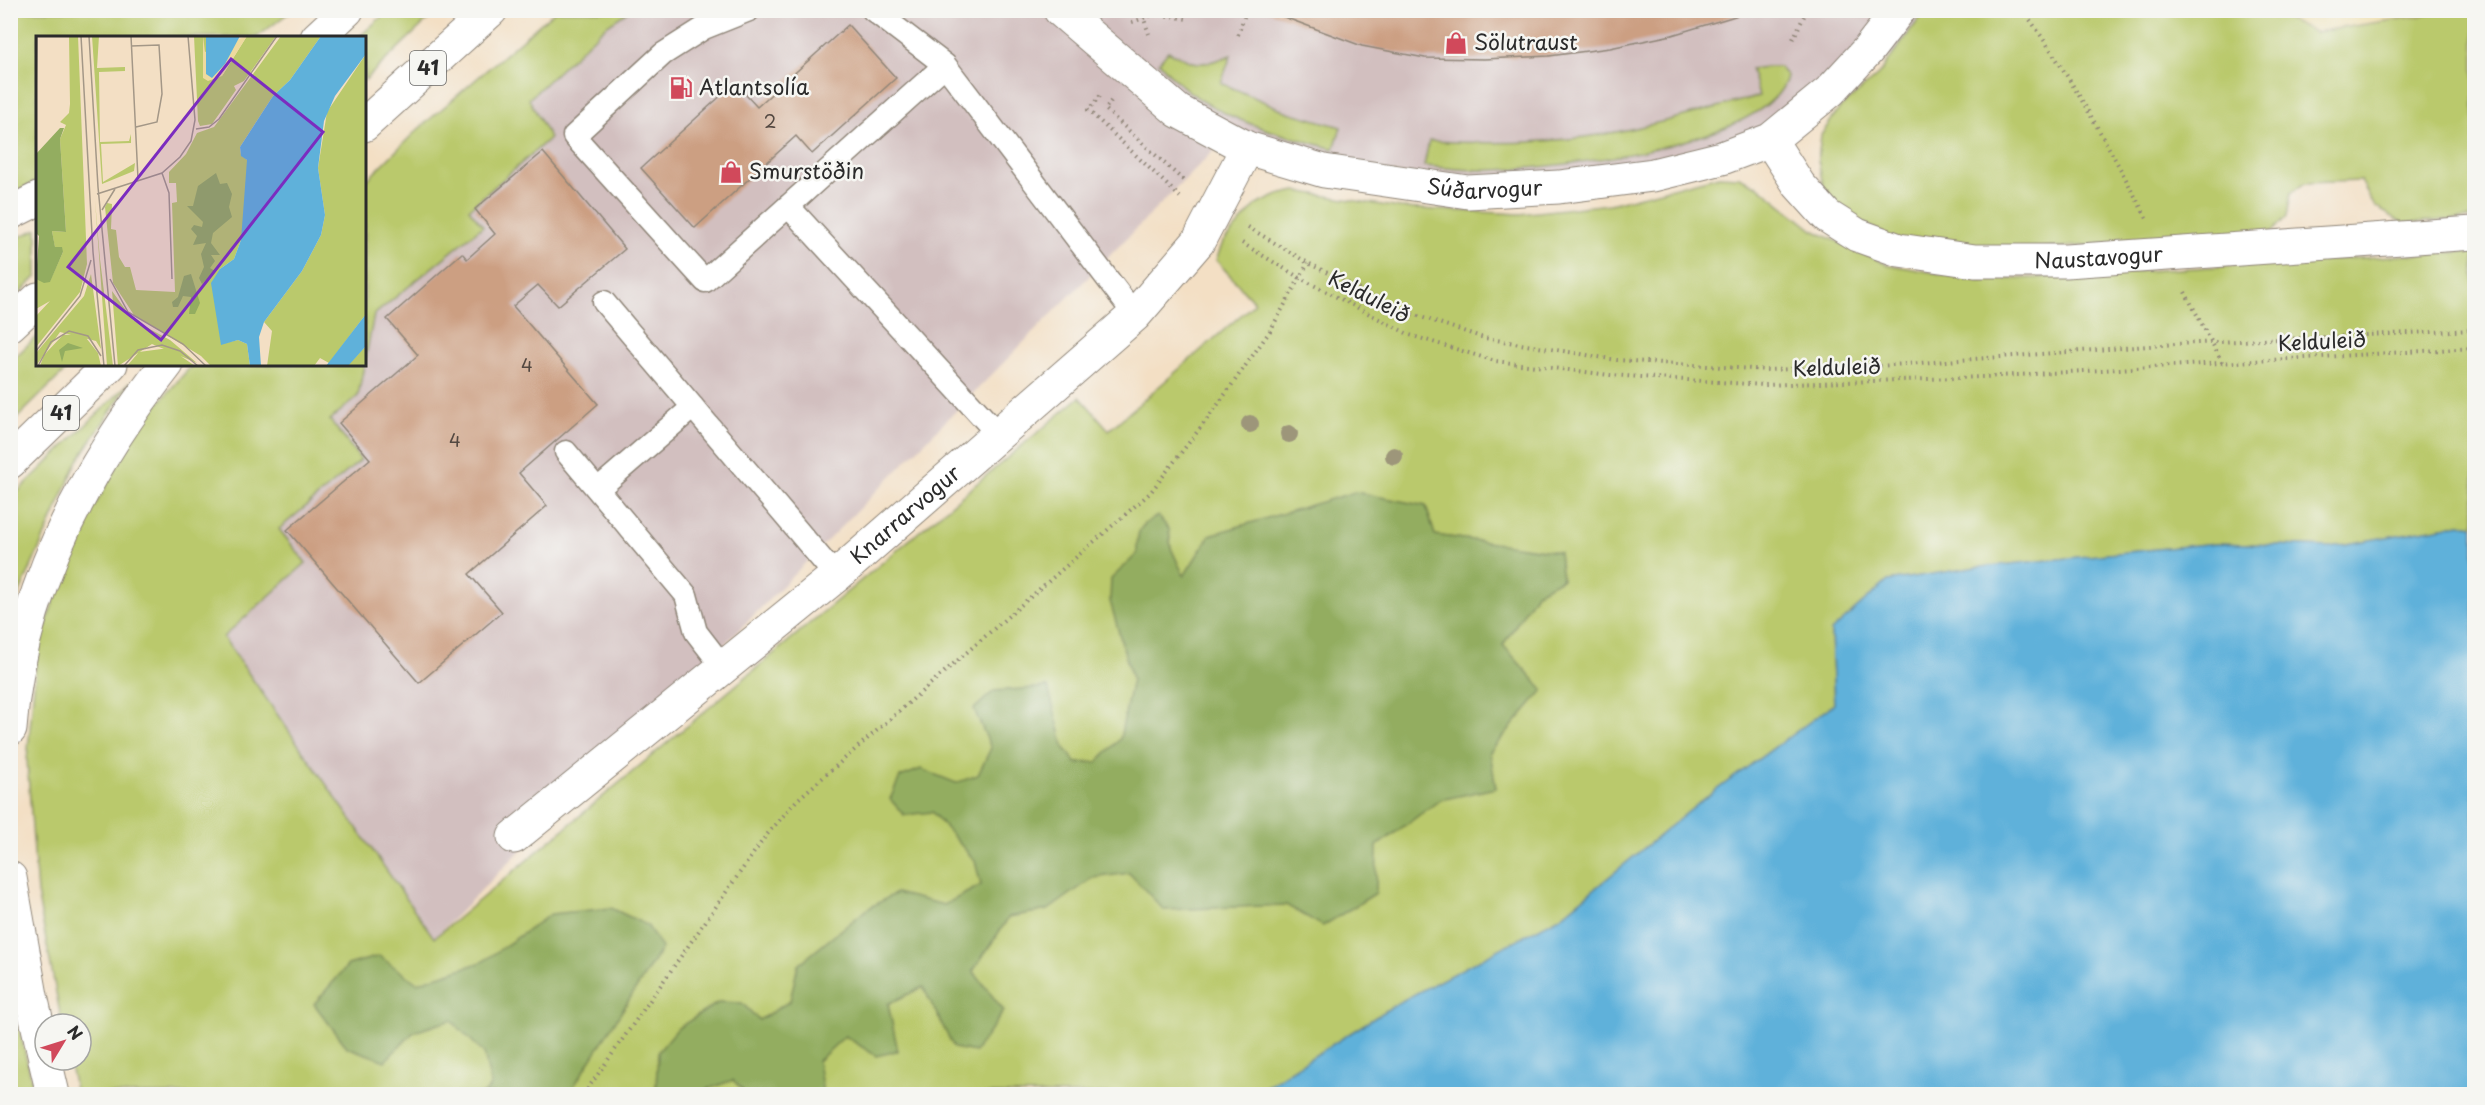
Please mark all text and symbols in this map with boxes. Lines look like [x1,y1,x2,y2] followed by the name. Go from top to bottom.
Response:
[1474,25,1578,57] place label: Sölutraust
[1443,30,1469,56] shop icon: Sölutraust
[36,36,366,366] inset map
[410,51,446,85] road number: 41
[699,70,809,102] place label: Atlantsolía
[668,75,694,101] fuel station icon: Atlantsolía
[764,107,776,134] house number: 2
[749,154,864,186] place label: Smurstöðin
[718,159,744,185] shop icon: Smurstöðin
[1425,168,1543,206] street label: Súðarvogur
[2035,236,2164,275] street label: Naustavogur
[1323,261,1417,330] street label: Kelduleið
[2277,322,2367,358] street label: Kelduleið
[1792,348,1882,384] street label: Kelduleið
[521,351,533,378] house number: 4
[43,396,79,430] road number: 41
[449,426,461,453] house number: 4
[842,456,967,571] street label: Knarrarvogur
[33,1012,93,1072] north arrow
[62,1020,89,1045] text: N

